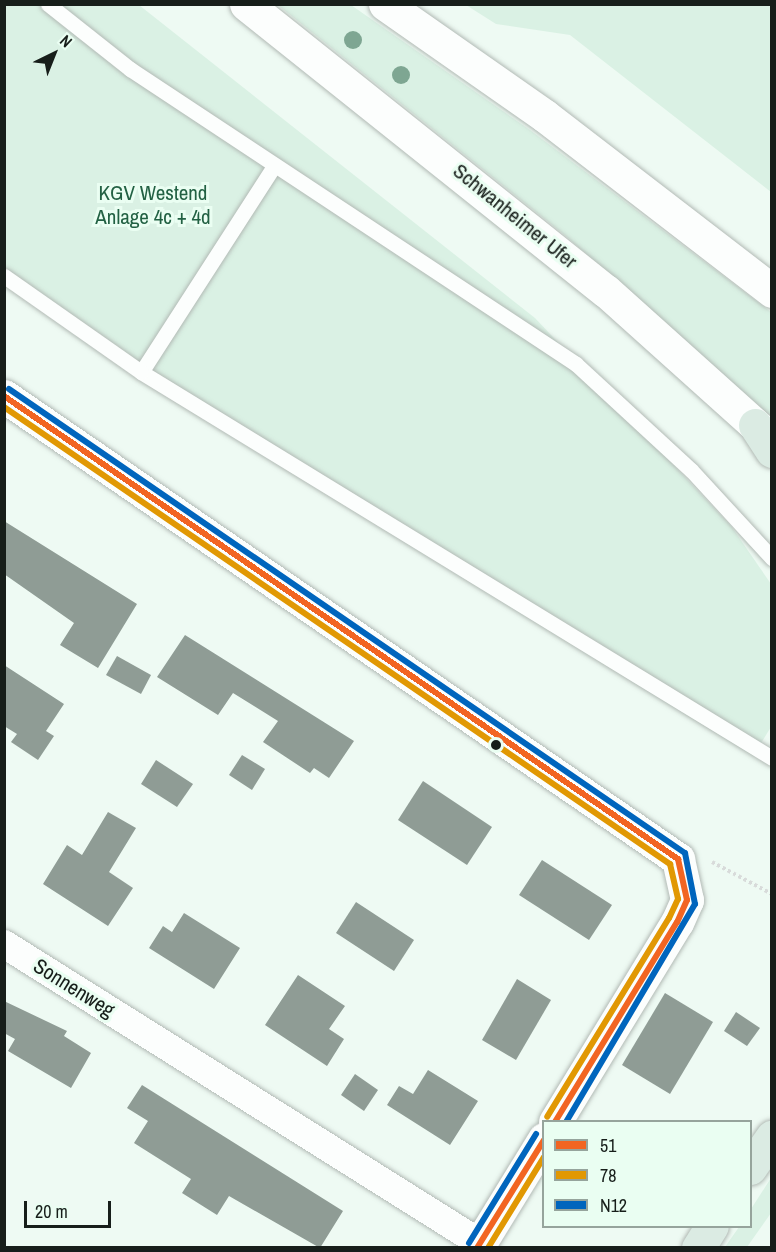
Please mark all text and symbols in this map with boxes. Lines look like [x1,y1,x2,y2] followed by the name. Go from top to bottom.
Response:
[24,24,84,84] north arrow
[55,30,77,52] text: N
[448,158,582,274] street label: Schwanheimer Ufer
[95,180,211,230] park label: KGV Westend Anlage 4c + 4d
[490,739,502,751] unlabelled marker
[29,953,119,1023] street label: Sonnenweg
[542,1120,752,1228] legend
[600,1133,616,1158] text: 51
[600,1163,616,1188] text: 78
[27,1189,114,1227] scale bar
[600,1193,627,1218] text: N12
[35,1199,68,1224] text: 20 m

